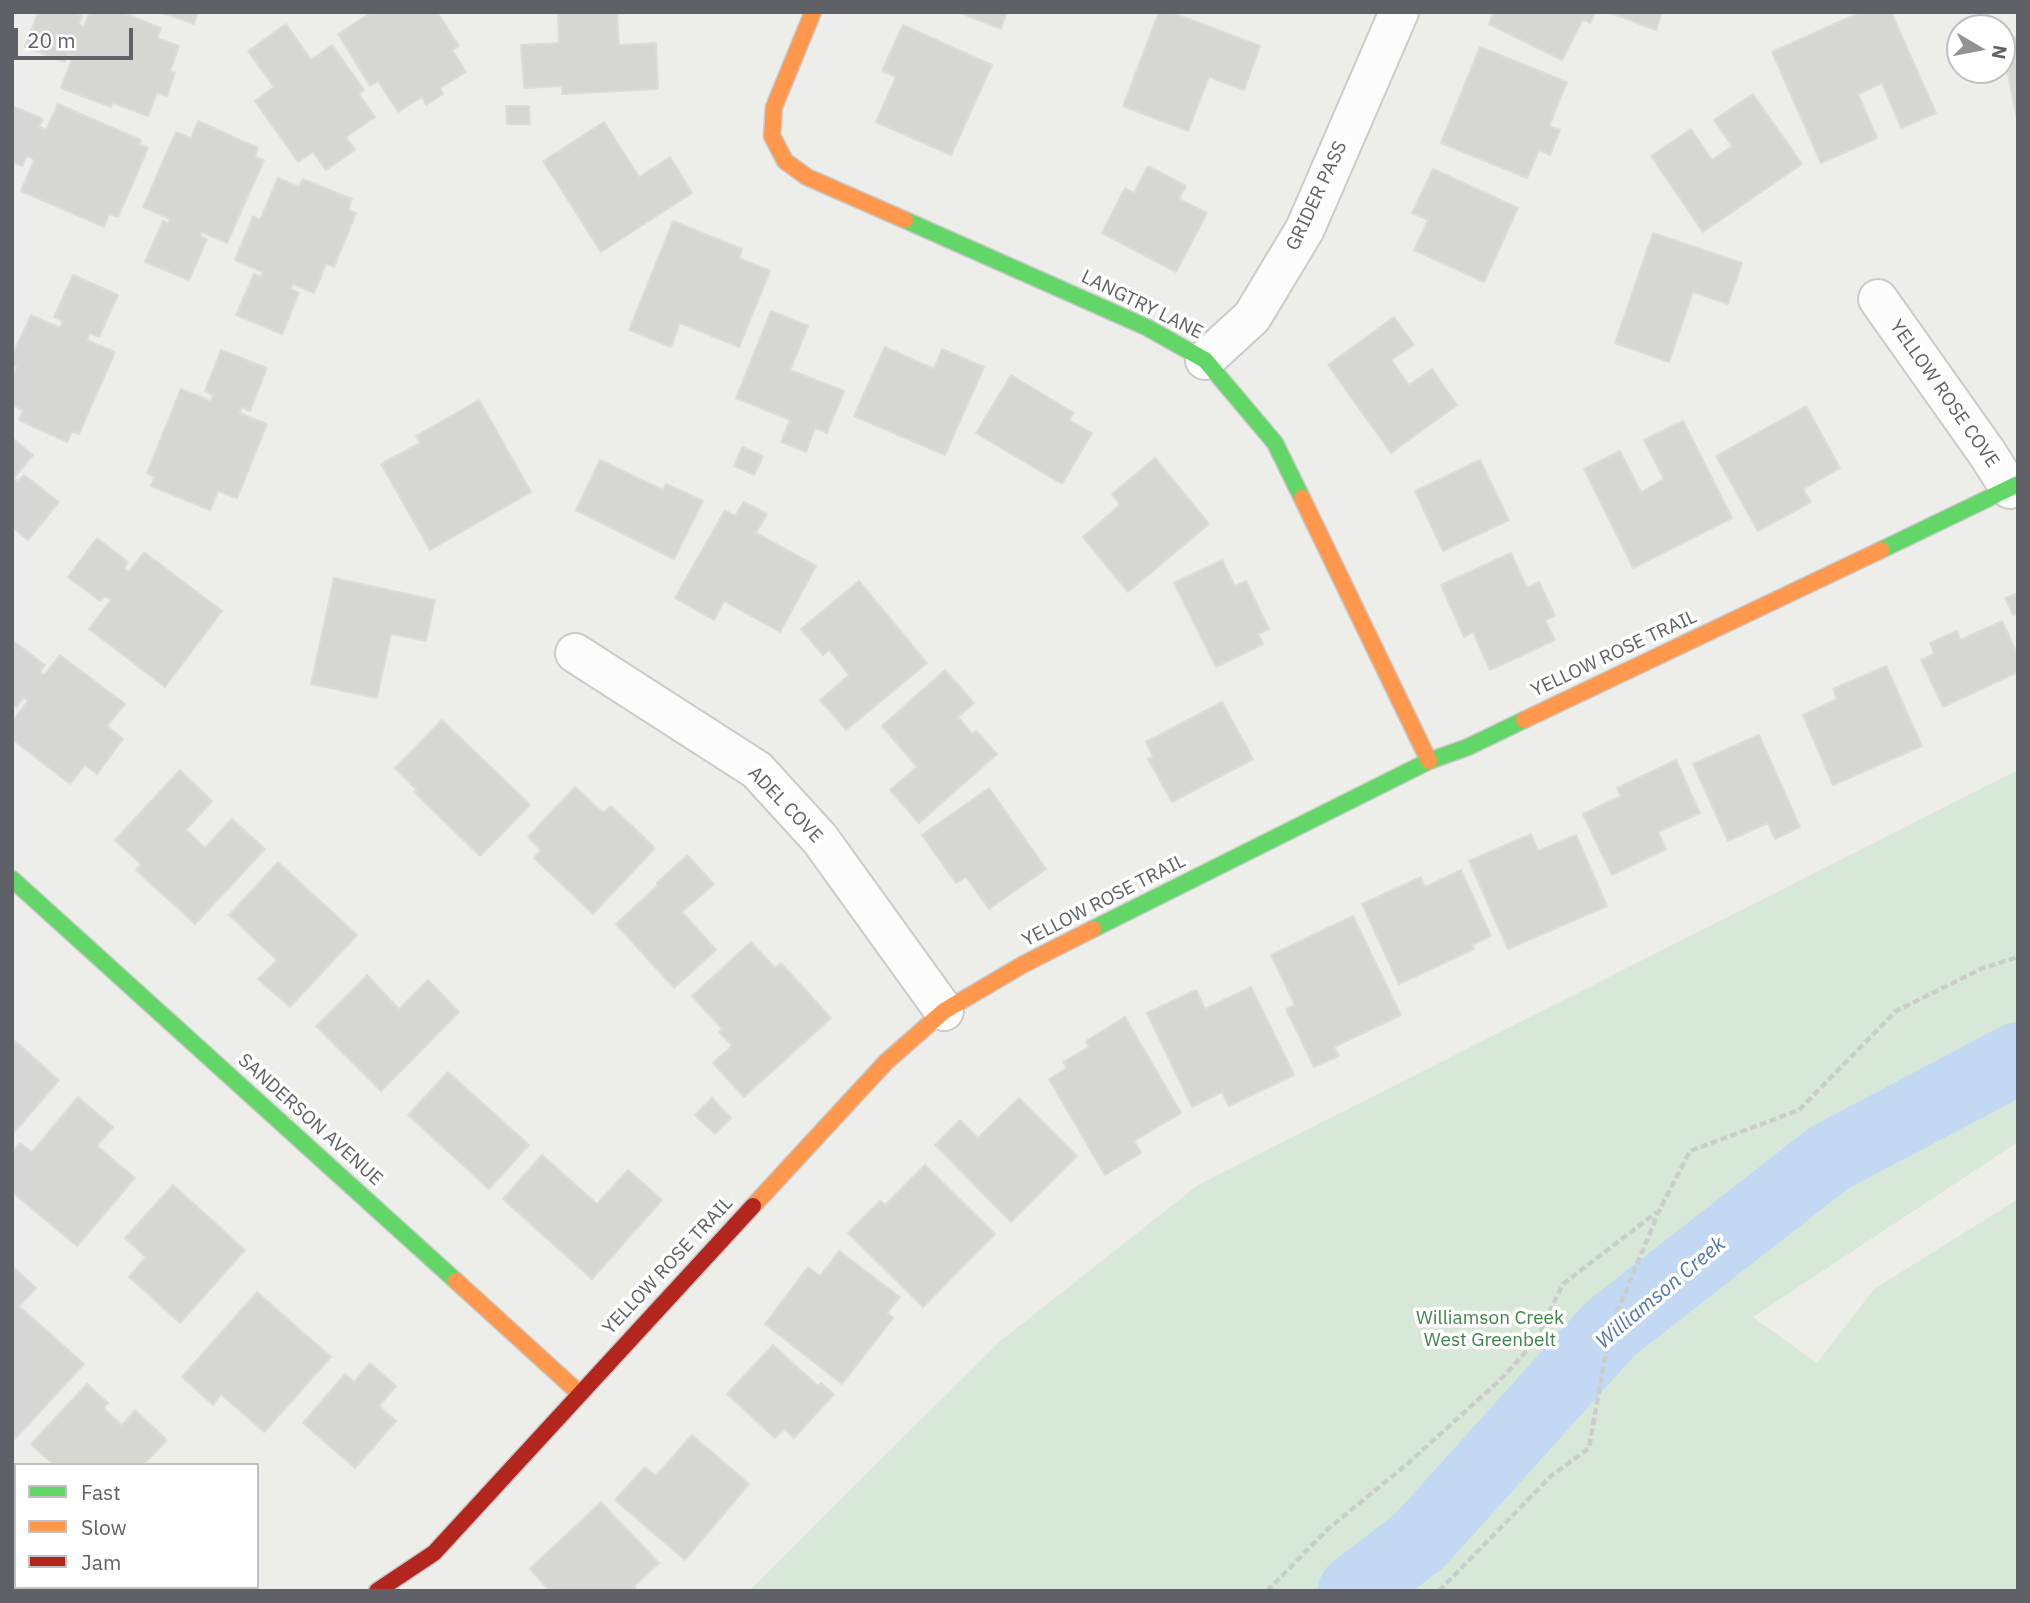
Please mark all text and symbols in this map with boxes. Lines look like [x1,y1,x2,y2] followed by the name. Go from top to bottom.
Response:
[18,14,136,58] scale bar
[1946,14,2016,84] north arrow
[27,26,76,54] text: 20 m
[1987,43,2013,61] text: N
[1282,138,1352,254] street label: GRIDER PASS
[1077,266,1207,344] street label: LANGTRY LANE
[1884,316,2004,472] street label: YELLOW ROSE COVE
[1528,606,1700,702] street label: YELLOW ROSE TRAIL
[743,762,827,848] street label: ADEL COVE
[1019,850,1189,952] street label: YELLOW ROSE TRAIL
[233,1049,387,1191] street label: SANDERSON AVENUE
[598,1192,738,1340] street label: YELLOW ROSE TRAIL
[1591,1232,1731,1354] water label: Williamson Creek
[1416,1308,1564,1352] park label: Williamson Creek West Greenbelt
[14,1463,259,1589] legend
[81,1478,121,1506] text: Fast
[81,1513,127,1541] text: Slow
[81,1548,121,1576] text: Jam

